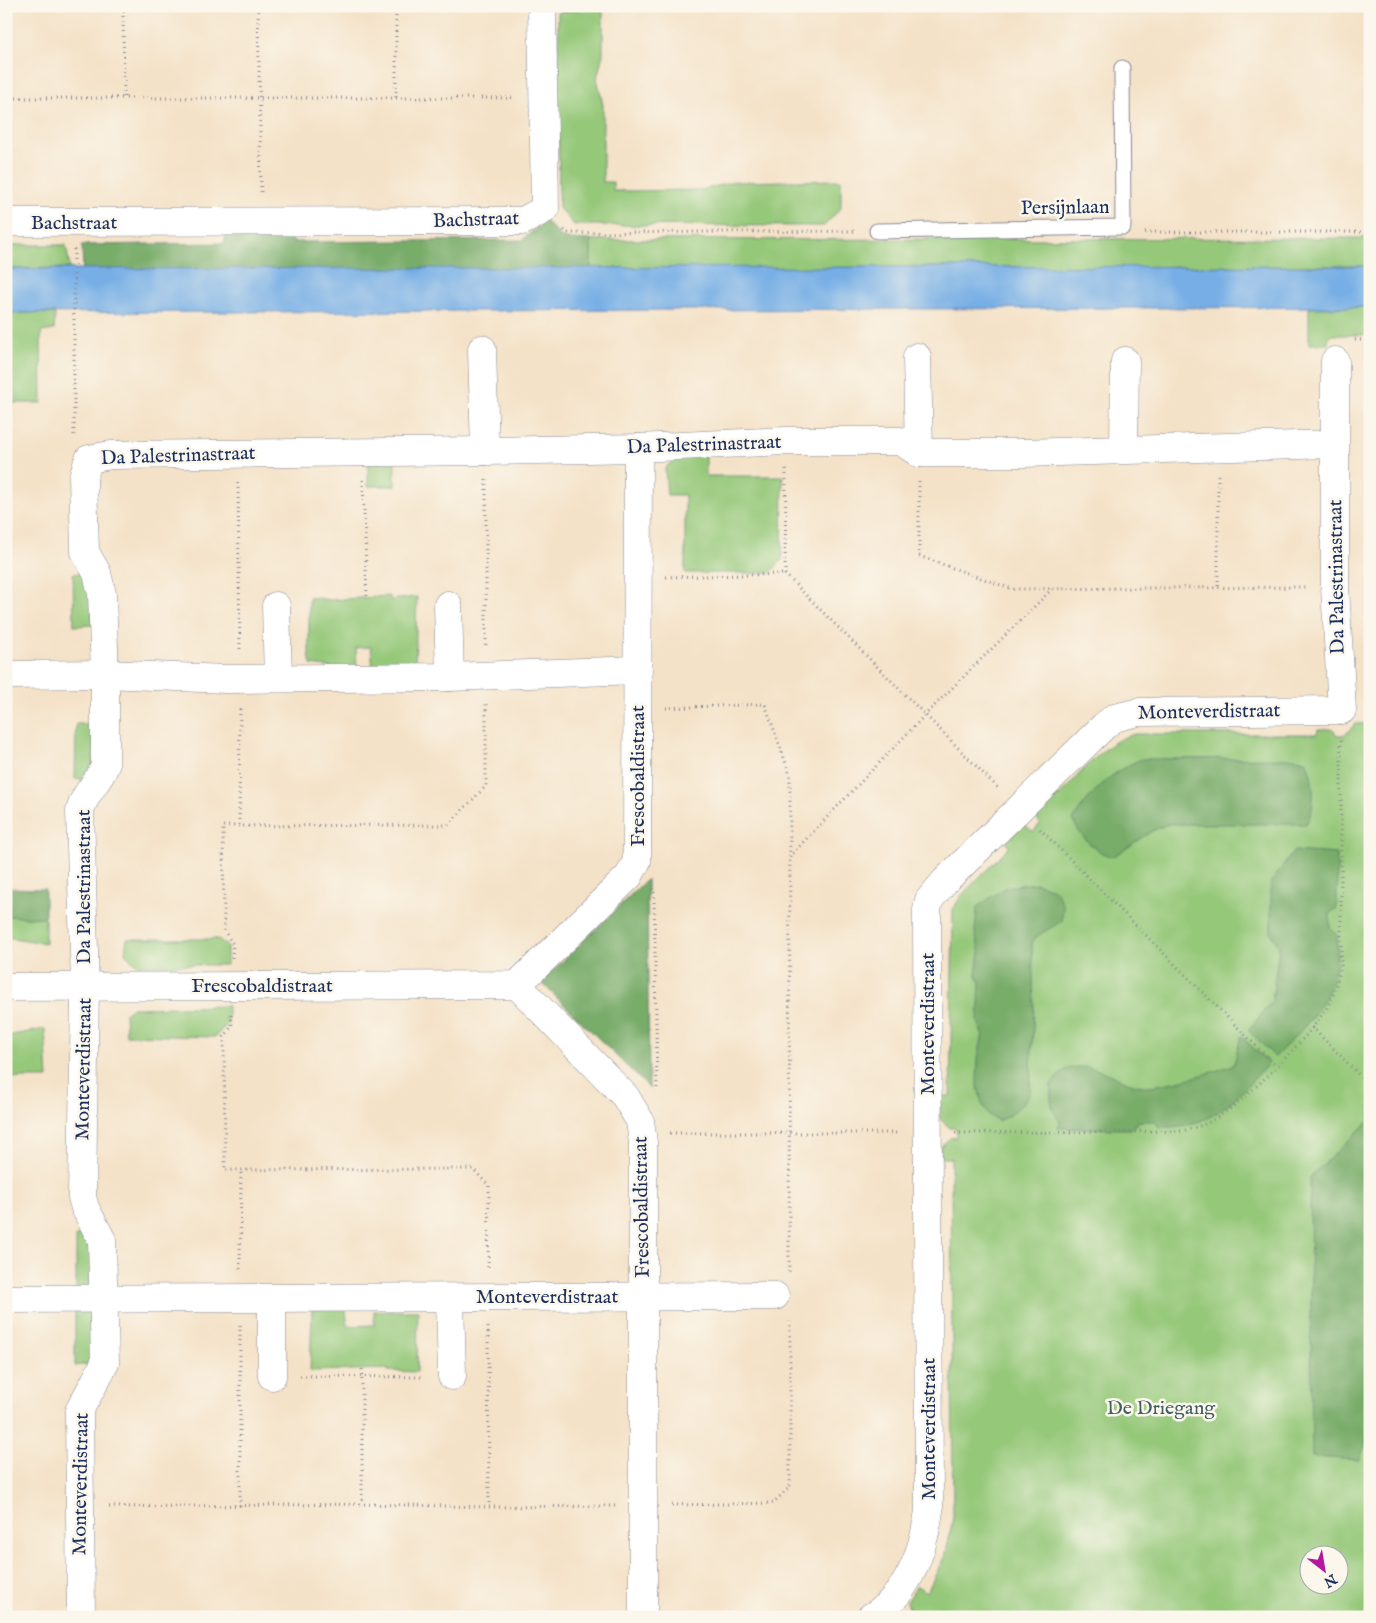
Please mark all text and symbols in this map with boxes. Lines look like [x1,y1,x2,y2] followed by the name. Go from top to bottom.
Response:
[1020,195,1110,221] street label: Persijnlaan
[432,206,520,234] street label: Bachstraat
[31,211,117,236] street label: Bachstraat
[626,430,782,460] street label: Da Palestrinastraat
[100,441,256,471] street label: Da Palestrinastraat
[1323,499,1351,655] street label: Da Palestrinastraat
[1137,698,1281,726] street label: Monteverdistraat
[626,705,651,847] street label: Frescobaldistraat
[72,809,97,964] street label: Da Palestrinastraat
[916,953,941,1095] street label: Monteverdistraat
[191,974,333,999] street label: Frescobaldistraat
[70,997,98,1141] street label: Monteverdistraat
[628,1136,656,1278] street label: Frescobaldistraat
[476,1285,618,1310] street label: Monteverdistraat
[917,1358,942,1500] street label: Monteverdistraat
[1107,1396,1216,1421] park label: De Driegang
[67,1412,95,1556] street label: Monteverdistraat
[1298,1546,1348,1596] north arrow
[1320,1569,1341,1591] text: N

